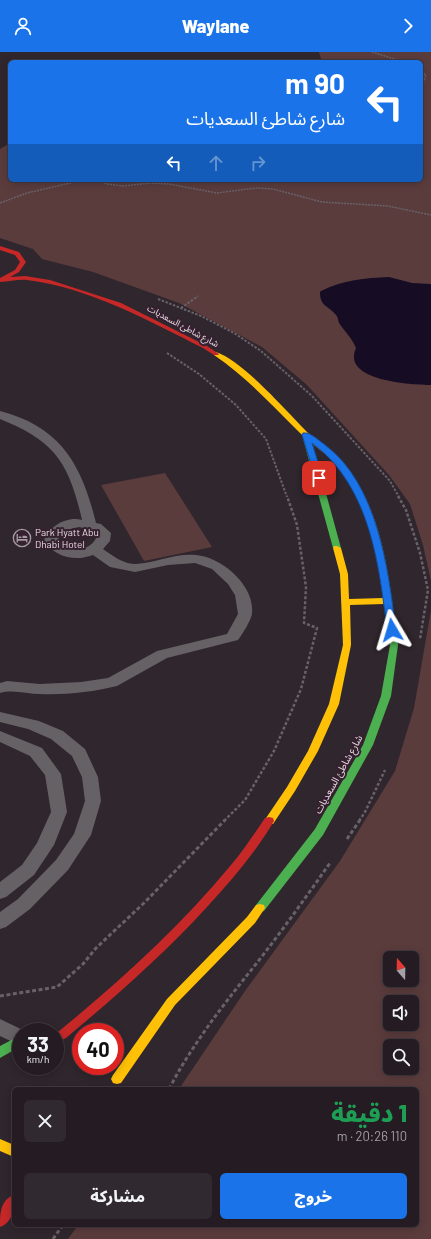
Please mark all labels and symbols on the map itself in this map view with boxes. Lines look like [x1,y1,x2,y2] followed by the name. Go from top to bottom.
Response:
[145,302,221,351] street label: شارع شاطئ السعديات
[302,461,336,495] pin
[35,526,99,550] place label: Park Hyatt Abu Dhabi Hotel
[12,528,32,548] hotel icon: Park Hyatt Abu Dhabi Hotel
[371,609,413,651] position arrow
[311,732,366,816] street label: شارع شاطئ السعديات
[383,951,419,987] north arrow
[72,1023,124,1075] speed limit sign: 40

